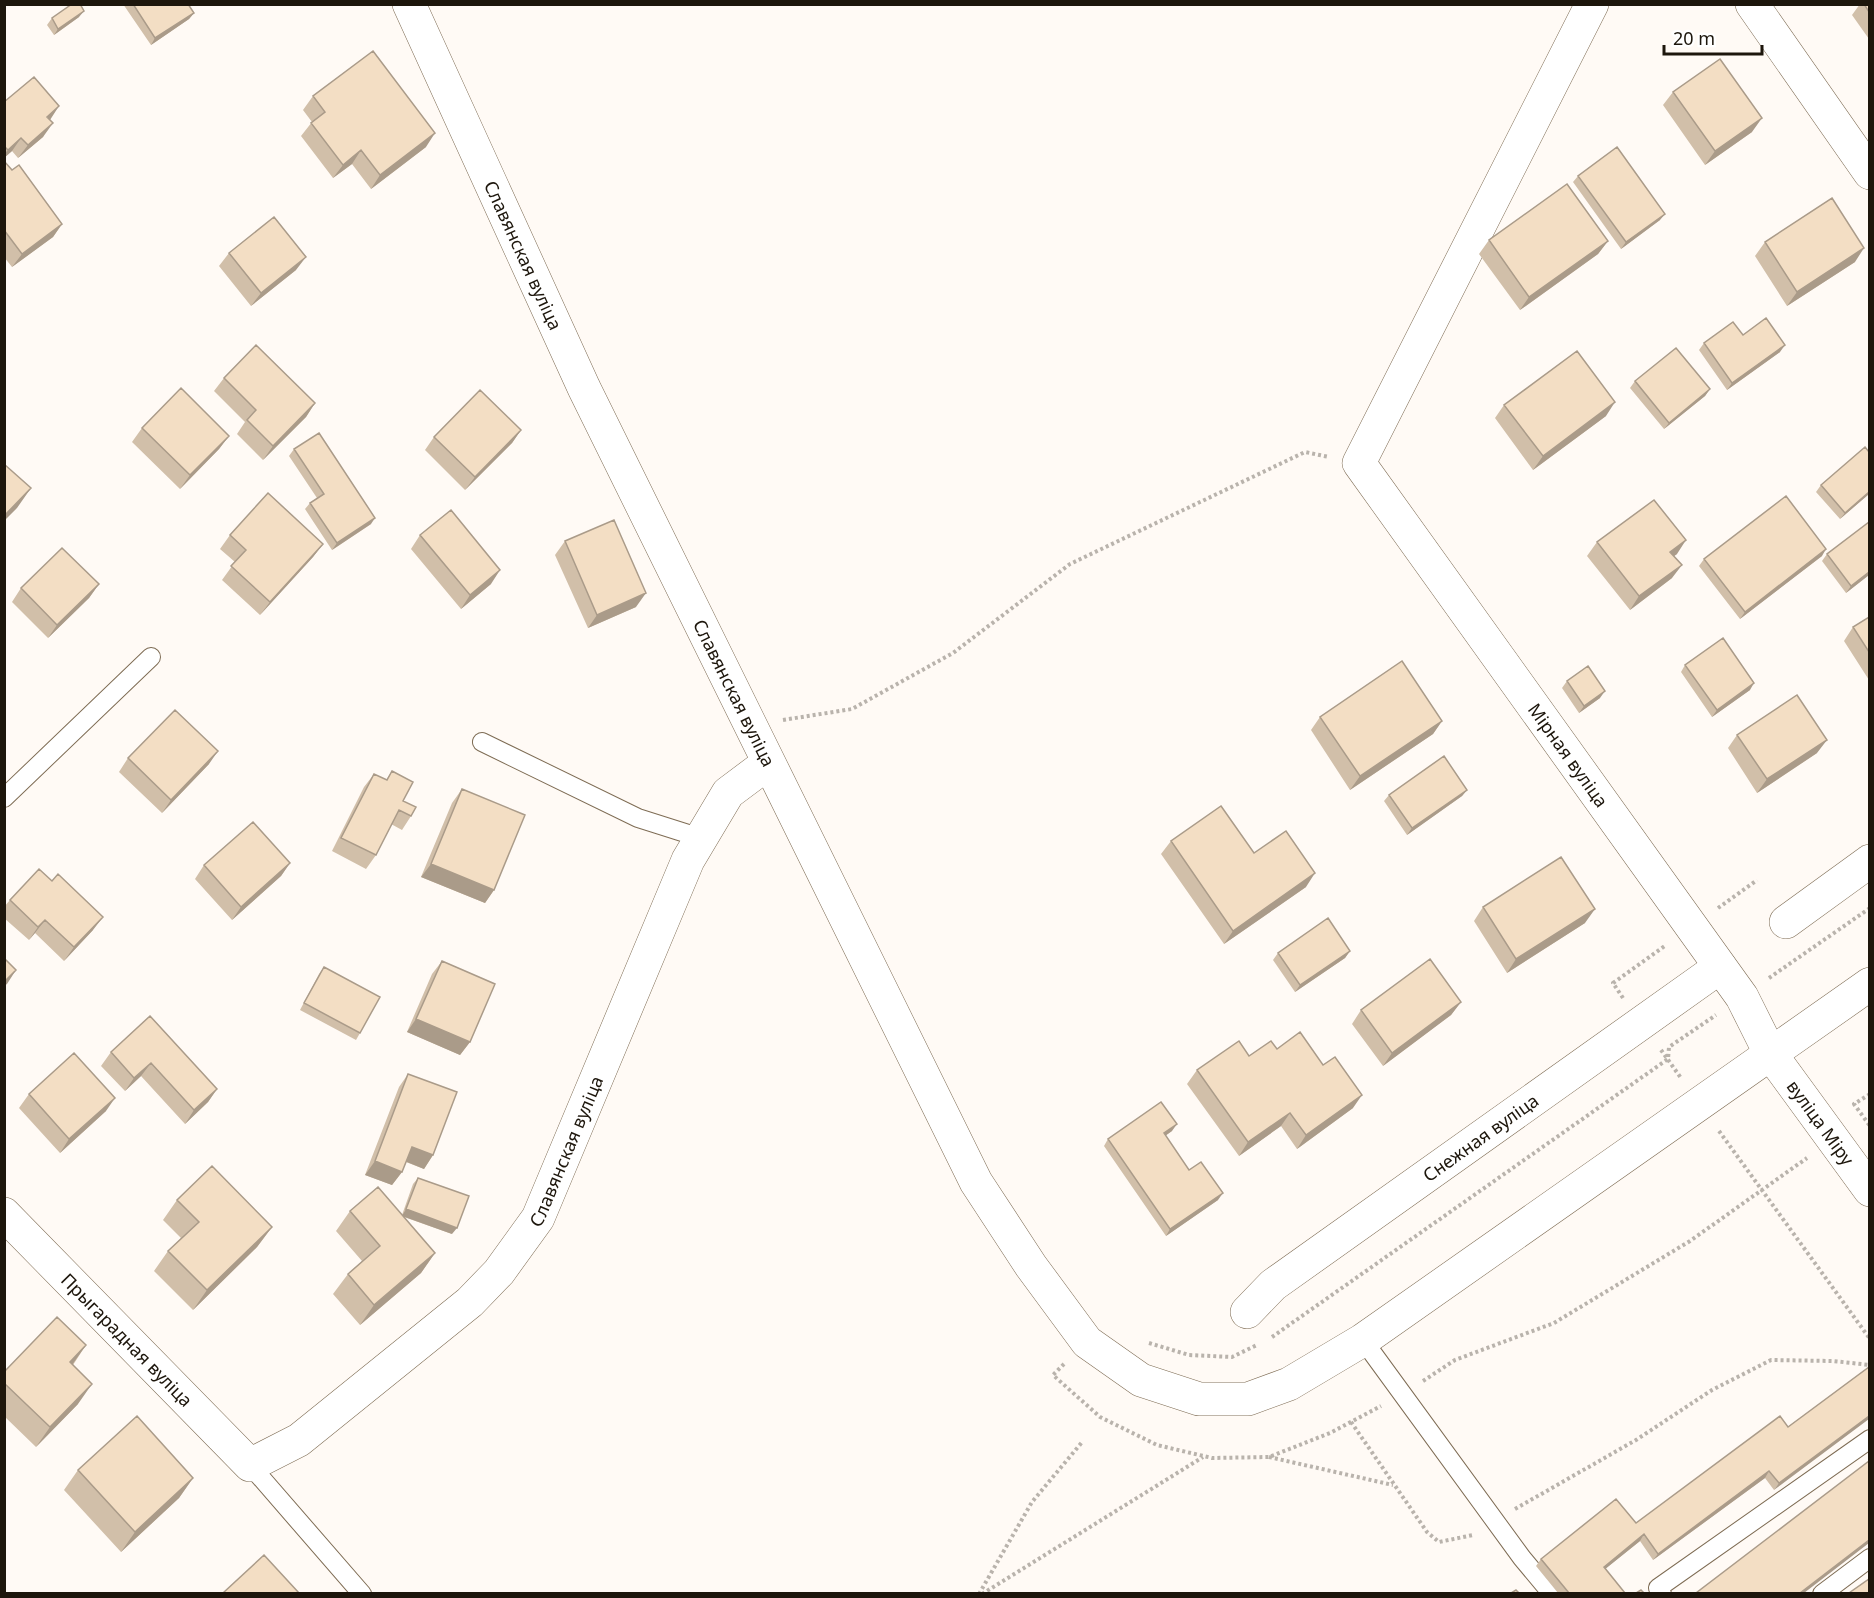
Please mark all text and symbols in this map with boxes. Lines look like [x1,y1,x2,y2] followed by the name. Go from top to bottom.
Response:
[1664,18,1762,56] scale bar
[1673,26,1715,50] text: 20 m
[479,177,568,334] street label: Славянская вуліца
[688,615,781,771] street label: Славянская вуліца
[1523,698,1614,812] street label: Мірная вуліца
[523,1072,608,1232] street label: Славянская вуліца
[1782,1075,1860,1171] street label: вуліца Міру
[1418,1088,1543,1187] street label: Снежная вуліца
[56,1268,198,1412] street label: Прыгарадная вуліца

